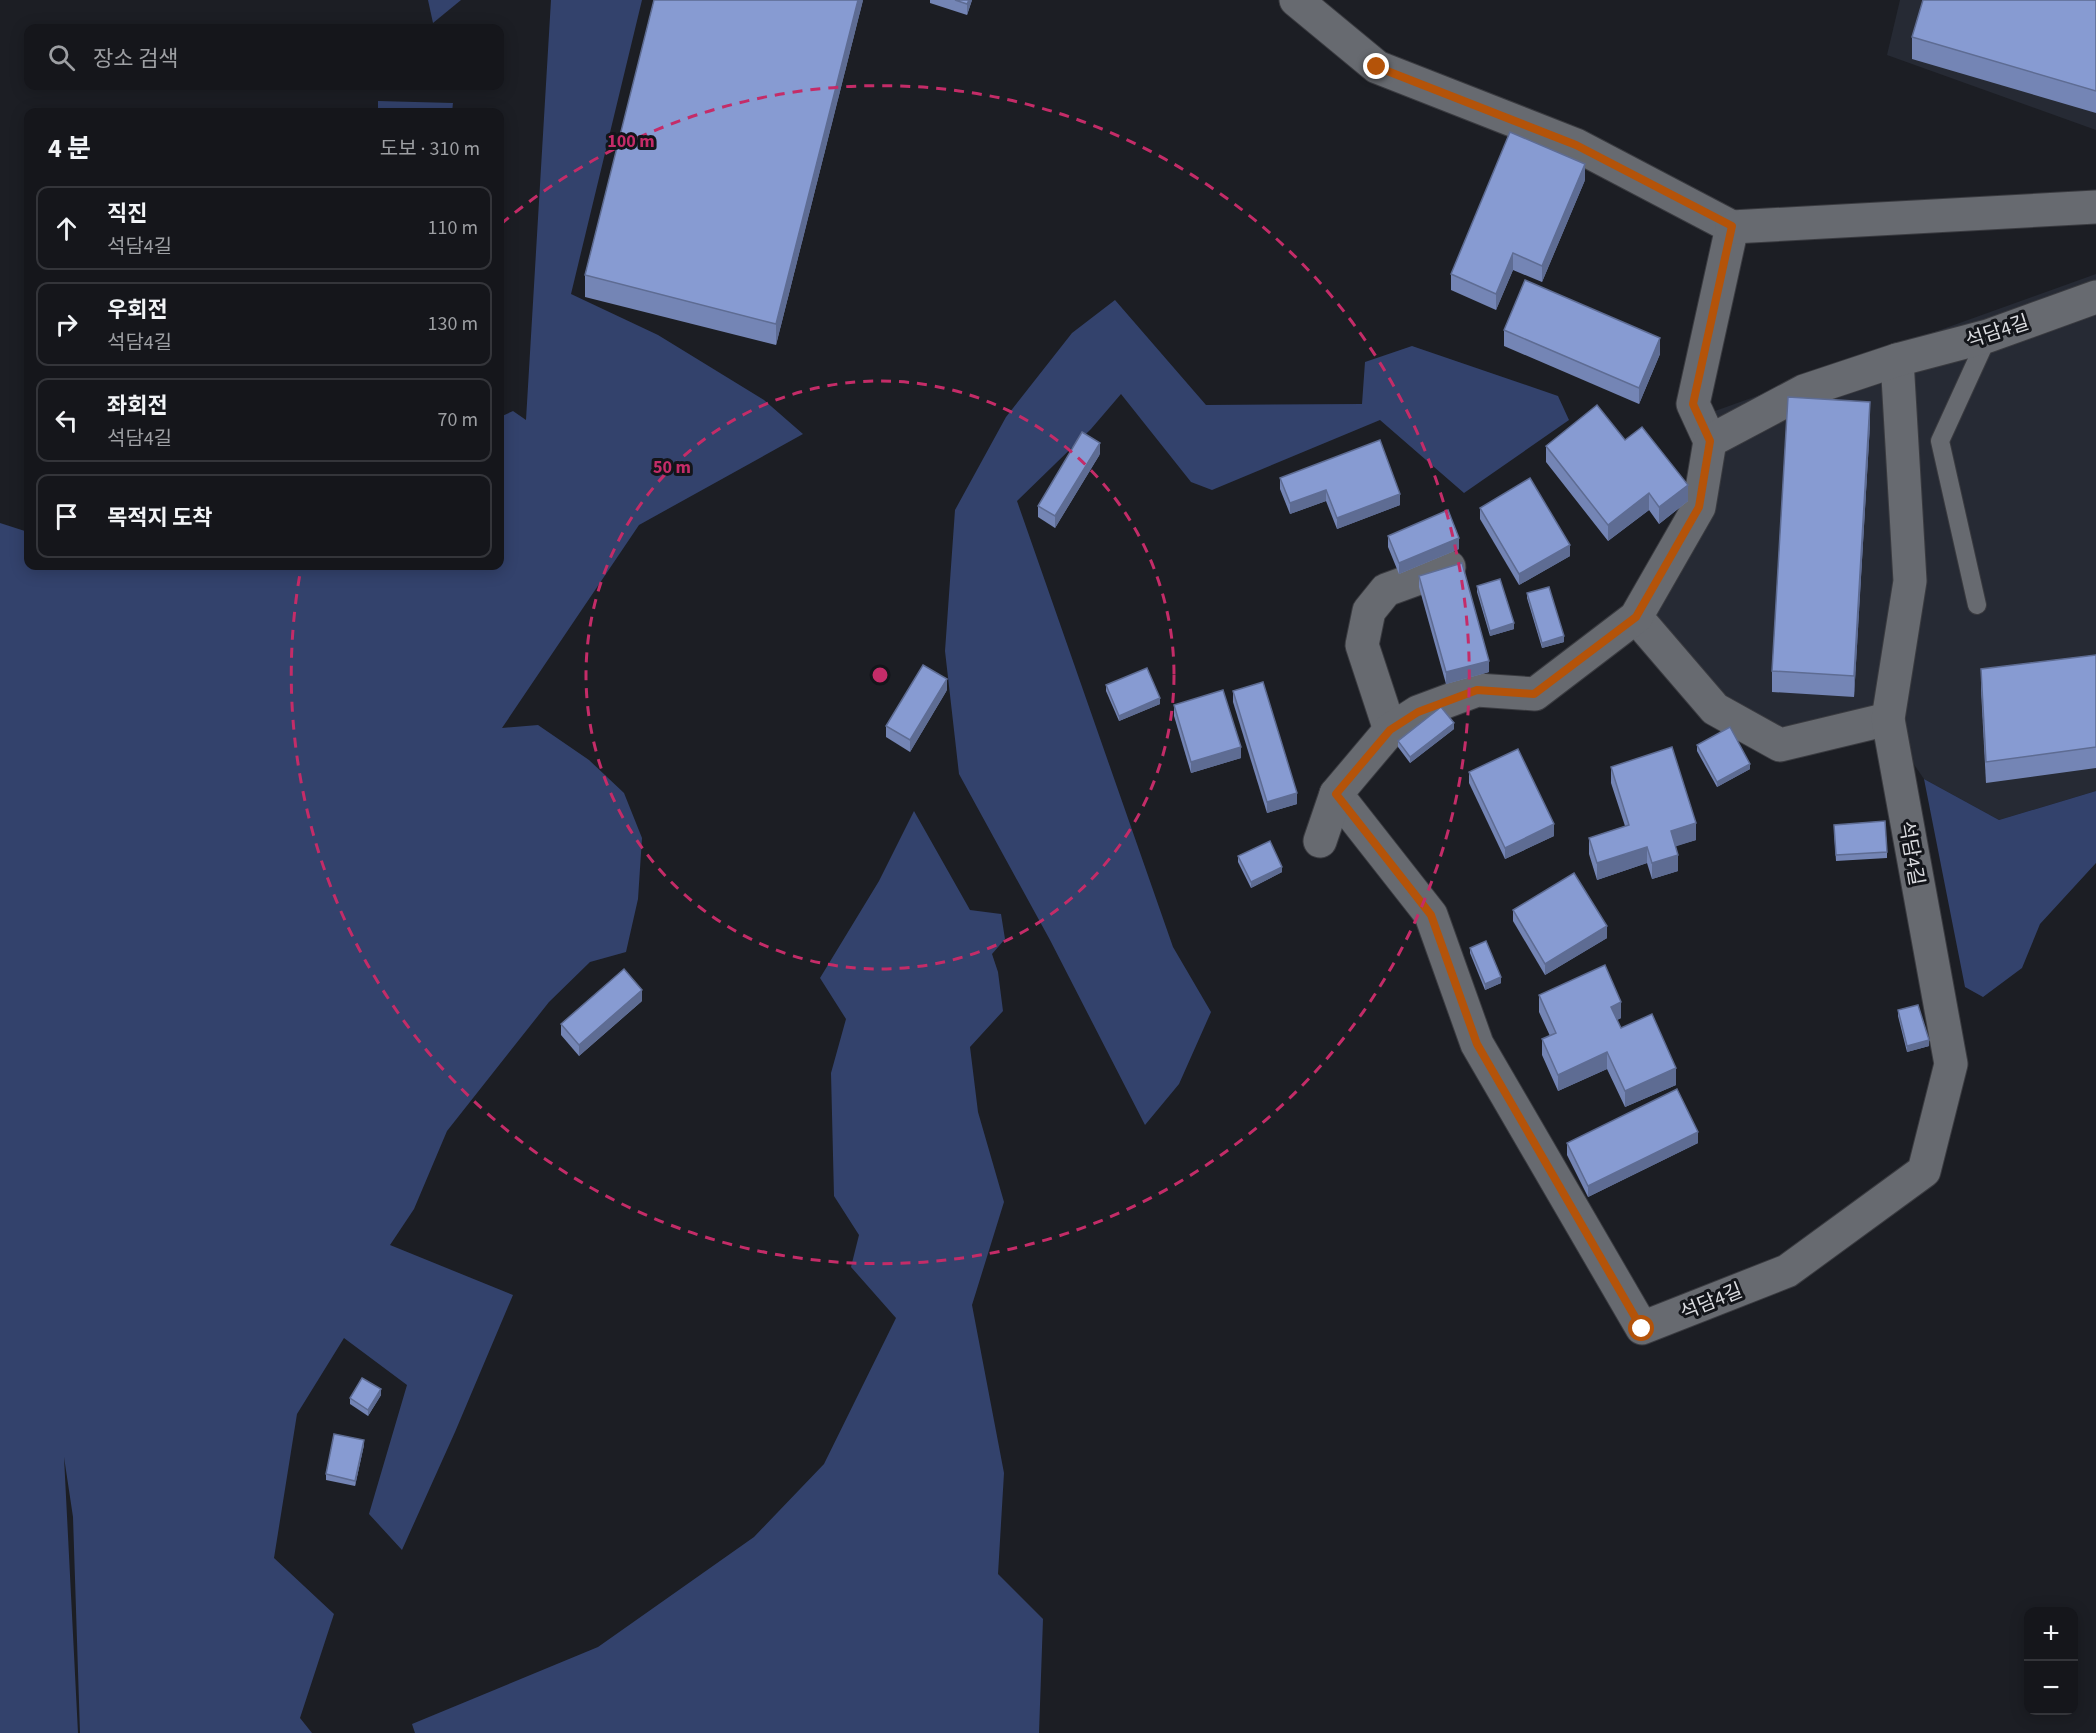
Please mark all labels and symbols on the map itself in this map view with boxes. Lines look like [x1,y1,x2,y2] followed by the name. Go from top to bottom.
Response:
[1363,53,1389,79] route end
[607,129,655,154] text: 100 m
[1962,309,2033,355] street label: 석담4길
[653,455,691,480] text: 50 m
[870,665,890,685] centre of rings
[1892,819,1930,888] street label: 석담4길
[1676,1277,1747,1327] street label: 석담4길
[1628,1315,1654,1341] route start

